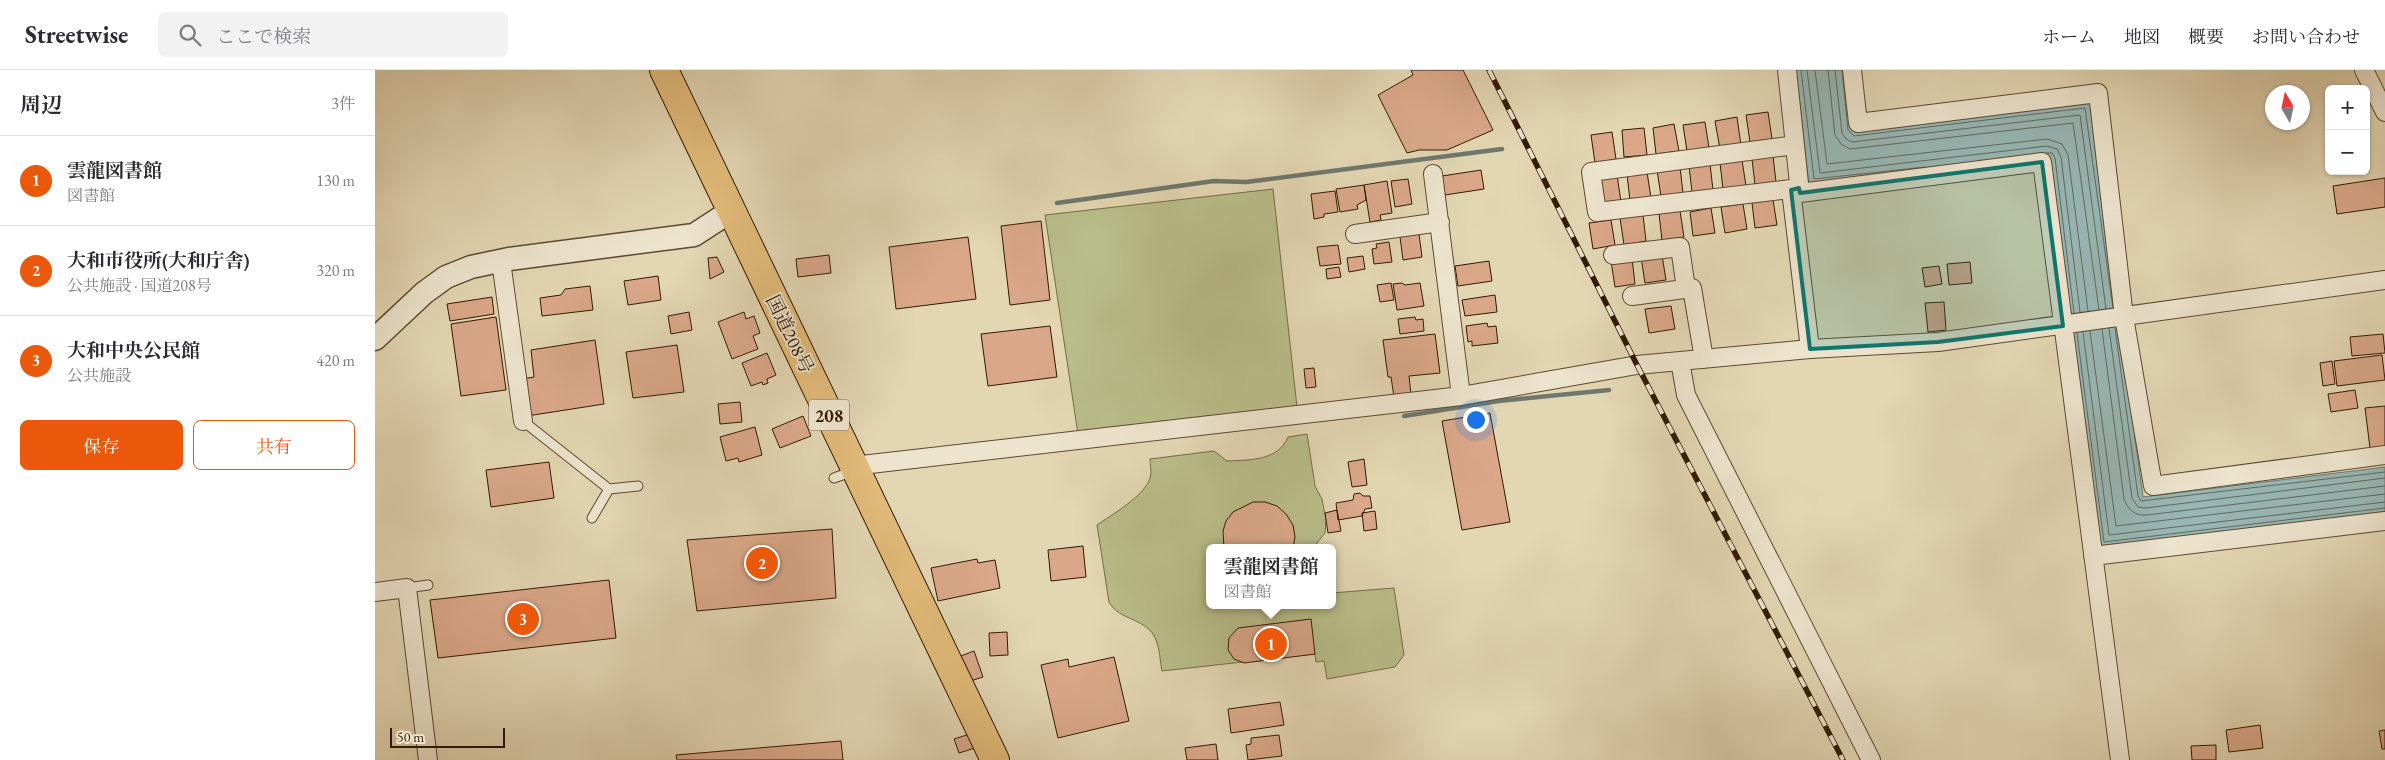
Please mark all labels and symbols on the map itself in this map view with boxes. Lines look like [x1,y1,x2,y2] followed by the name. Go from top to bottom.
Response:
[2265,85,2310,130] north arrow
[760,291,820,377] street label: 国道208号
[809,400,849,430] road number: 208
[1463,407,1489,433] your location
[746,544,778,582] pin: 2
[507,600,539,638] pin: 3
[1255,625,1287,663] pin: 1
[390,725,505,748] scale bar

